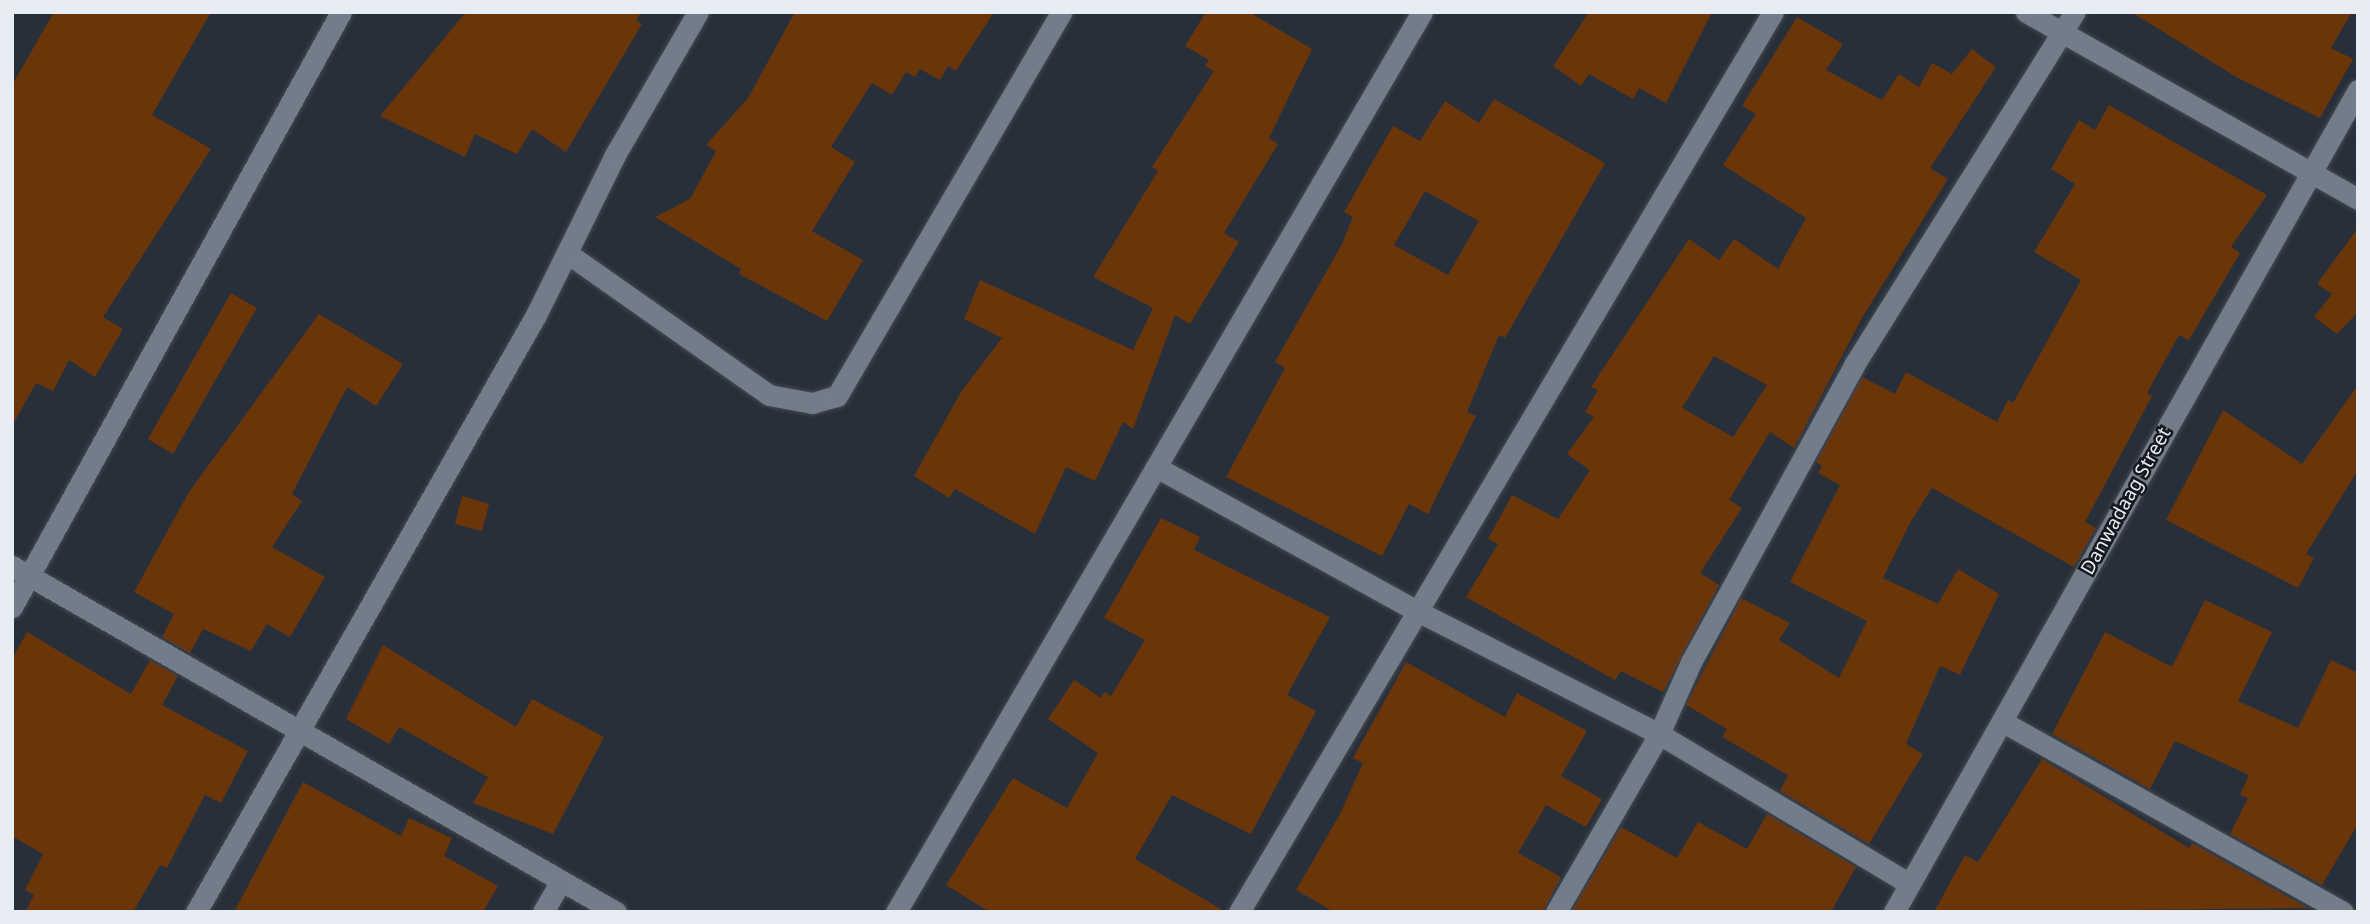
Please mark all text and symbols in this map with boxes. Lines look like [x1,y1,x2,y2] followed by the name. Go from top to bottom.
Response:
[2076,424,2176,578] street label: Danwadaag Street

